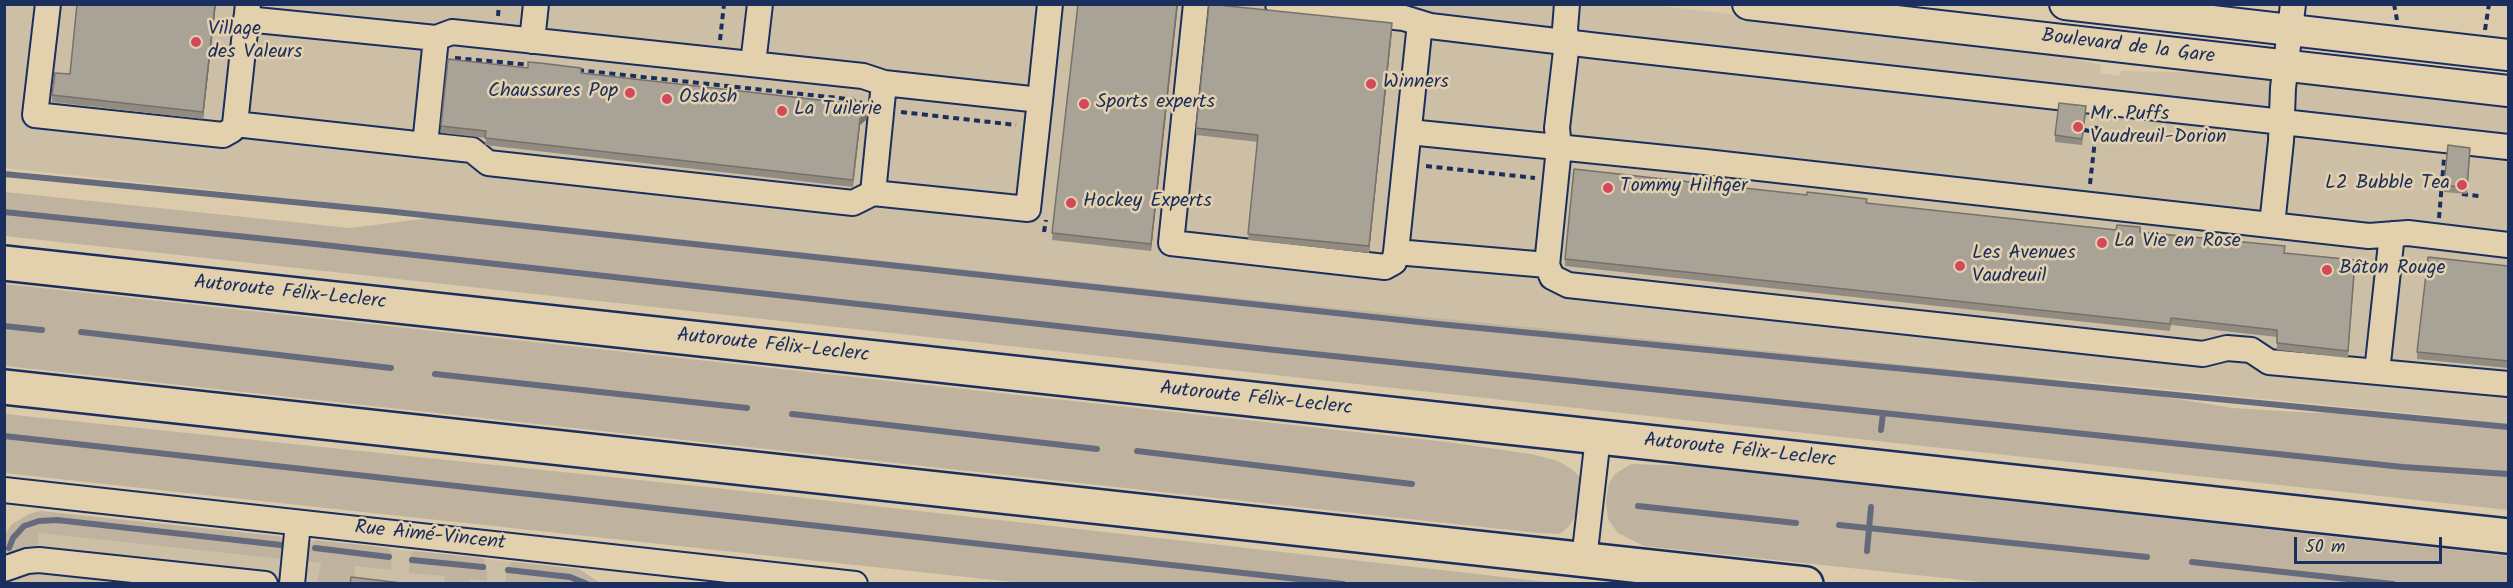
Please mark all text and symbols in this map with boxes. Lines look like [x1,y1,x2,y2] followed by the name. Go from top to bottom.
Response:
[208,19,302,66] place label: Village des Valeurs
[2040,25,2216,71] street label: Boulevard de la Gare
[189,35,203,49] marker: Village des Valeurs
[1383,72,1449,96] place label: Winners
[1364,77,1378,91] marker: Winners
[488,81,618,105] place label: Chaussures Pop
[623,86,637,100] marker: Chaussures Pop
[679,87,737,111] place label: Oskosh
[660,92,674,106] marker: Oskosh
[1096,92,1215,116] place label: Sports experts
[1077,97,1091,111] marker: Sports experts
[794,99,882,123] place label: La Tuilerie
[775,104,789,118] marker: La Tuilerie
[2090,104,2227,151] place label: Mr. Puffs Vaudreuil-Dorion
[2071,120,2085,134] marker: Mr. Puffs Vaudreuil-Dorion
[2325,173,2450,197] place label: L2 Bubble Tea
[1620,176,1748,200] place label: Tommy Hilfiger
[2455,178,2469,192] marker: L2 Bubble Tea
[1601,181,1615,195] marker: Tommy Hilfiger
[1083,191,1212,215] place label: Hockey Experts
[1064,196,1078,210] marker: Hockey Experts
[2114,231,2241,255] place label: La Vie en Rose
[2095,236,2109,250] marker: La Vie en Rose
[1972,243,2076,290] place label: Les Avenues Vaudreuil
[2339,258,2446,282] place label: Bâton Rouge
[1953,259,1967,273] marker: Les Avenues Vaudreuil
[2320,263,2334,277] marker: Bâton Rouge
[193,272,387,316] street label: Autoroute Félix-Leclerc
[676,325,870,369] street label: Autoroute Félix-Leclerc
[1159,378,1353,422] street label: Autoroute Félix-Leclerc
[1643,430,1837,474] street label: Autoroute Félix-Leclerc
[353,517,507,557] street label: Rue Aimé-Vincent
[2297,525,2446,563] scale bar
[2305,533,2345,562] text: 50 m

